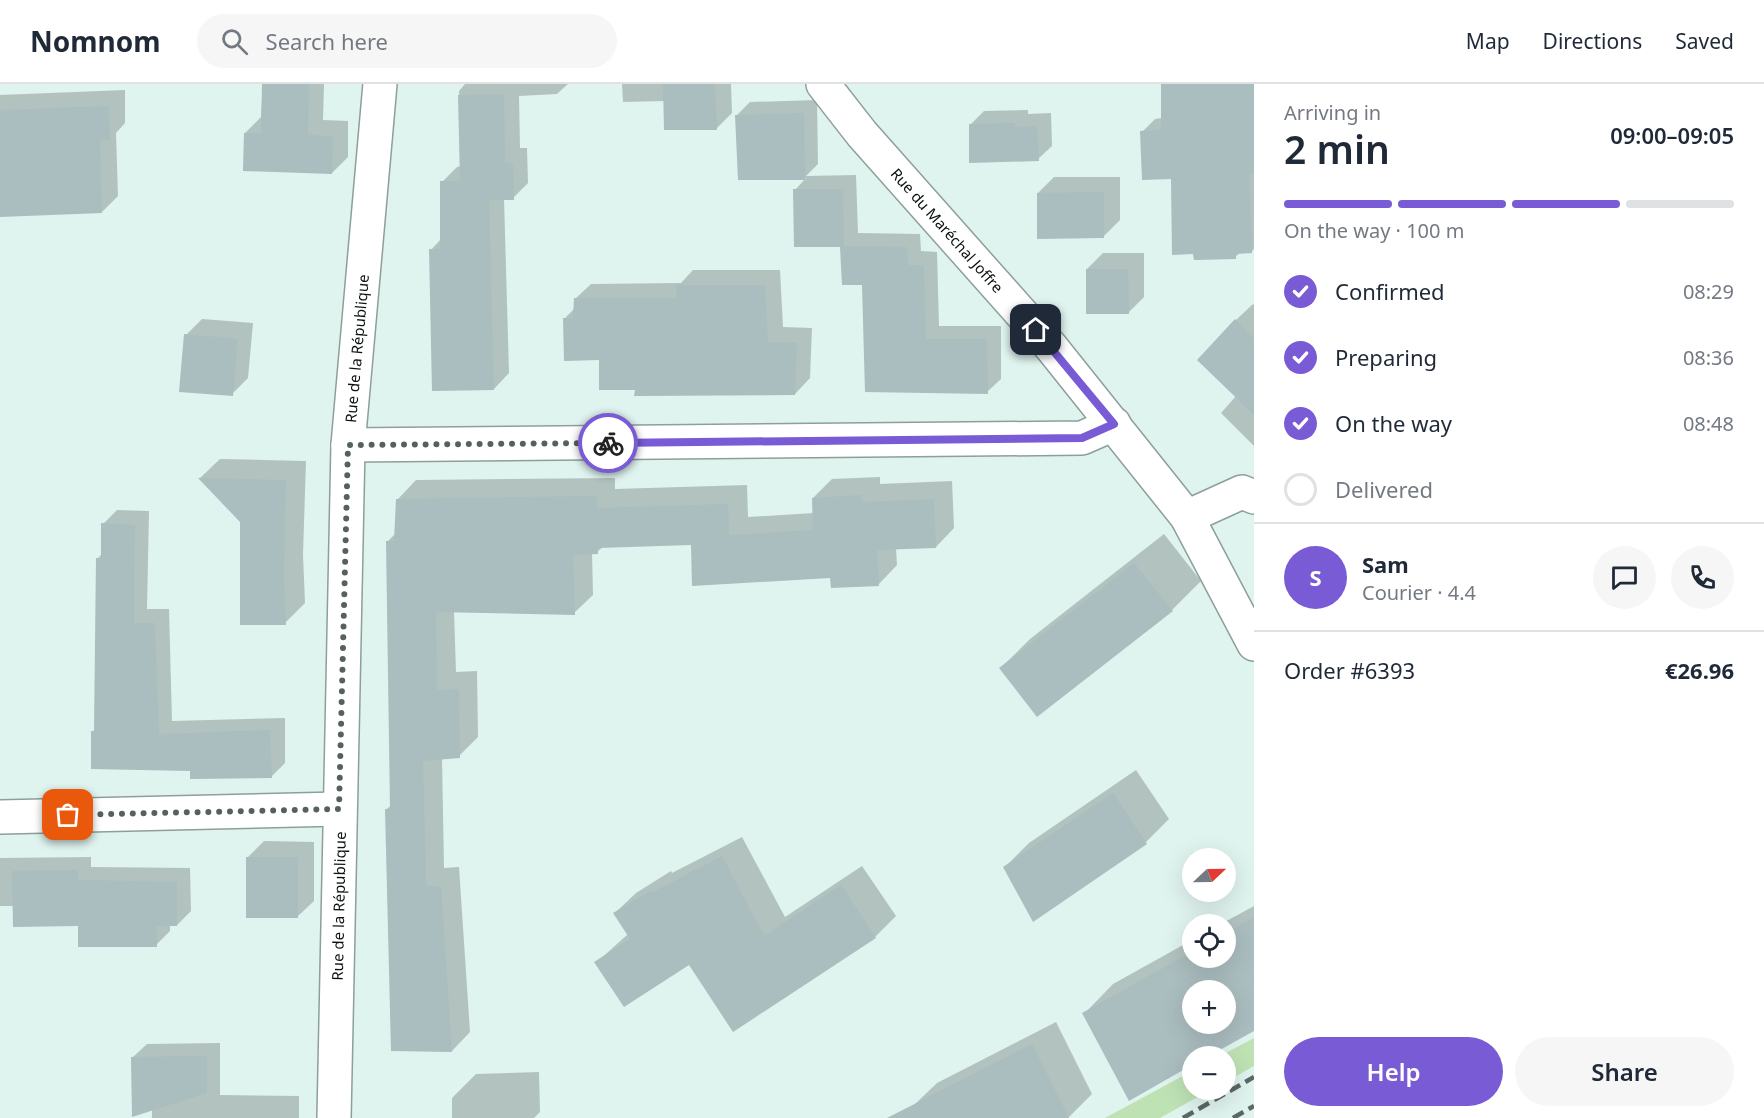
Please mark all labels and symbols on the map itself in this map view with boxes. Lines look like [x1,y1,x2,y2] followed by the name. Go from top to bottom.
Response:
[887,164,1008,297] street label: Rue du Maréchal Joffre
[340,273,373,424] street label: Rue de la République
[1010,304,1061,355] pin
[578,413,638,473] courier
[42,789,93,840] pin
[327,831,350,981] street label: Rue de la République
[1182,848,1236,902] north arrow

